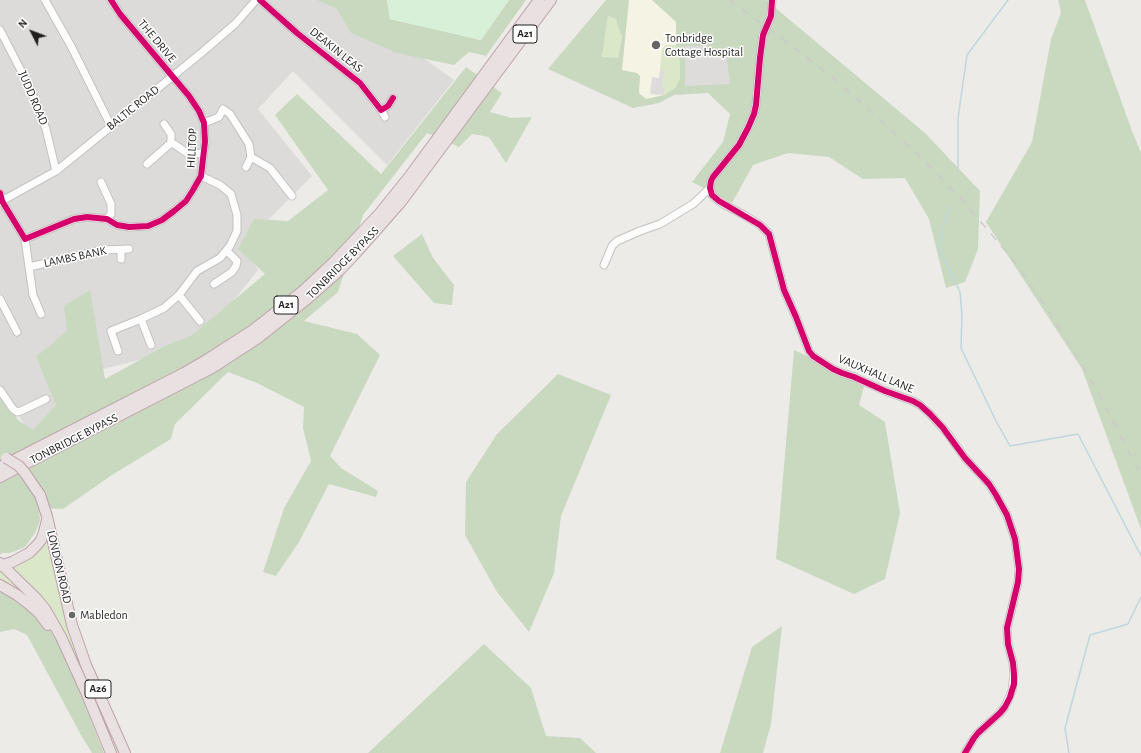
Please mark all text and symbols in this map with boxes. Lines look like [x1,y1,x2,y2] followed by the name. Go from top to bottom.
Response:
[12,12,52,52] north arrow
[16,17,29,30] text: N
[135,17,179,65] street label: THE DRIVE
[307,24,365,76] street label: DEAKIN LEAS
[513,25,537,43] road number: A21
[665,31,743,59] place label: Tonbridge Cottage Hospital
[650,39,662,51] marker: Tonbridge Cottage Hospital
[15,69,51,127] street label: JUDD ROAD
[104,82,162,134] street label: BALTIC ROAD
[184,128,200,168] street label: HILLTOP
[304,224,382,302] street label: TONBRIDGE BYPASS
[42,243,108,271] street label: LAMBS BANK
[274,296,298,314] road number: A21
[836,352,916,396] street label: VAUXHALL LANE
[28,411,120,467] street label: TONBRIDGE BYPASS
[44,529,74,605] street label: LONDON ROAD
[80,608,128,622] place label: Mabledon
[67,610,77,620] marker: Mabledon
[85,680,111,698] road number: A26

